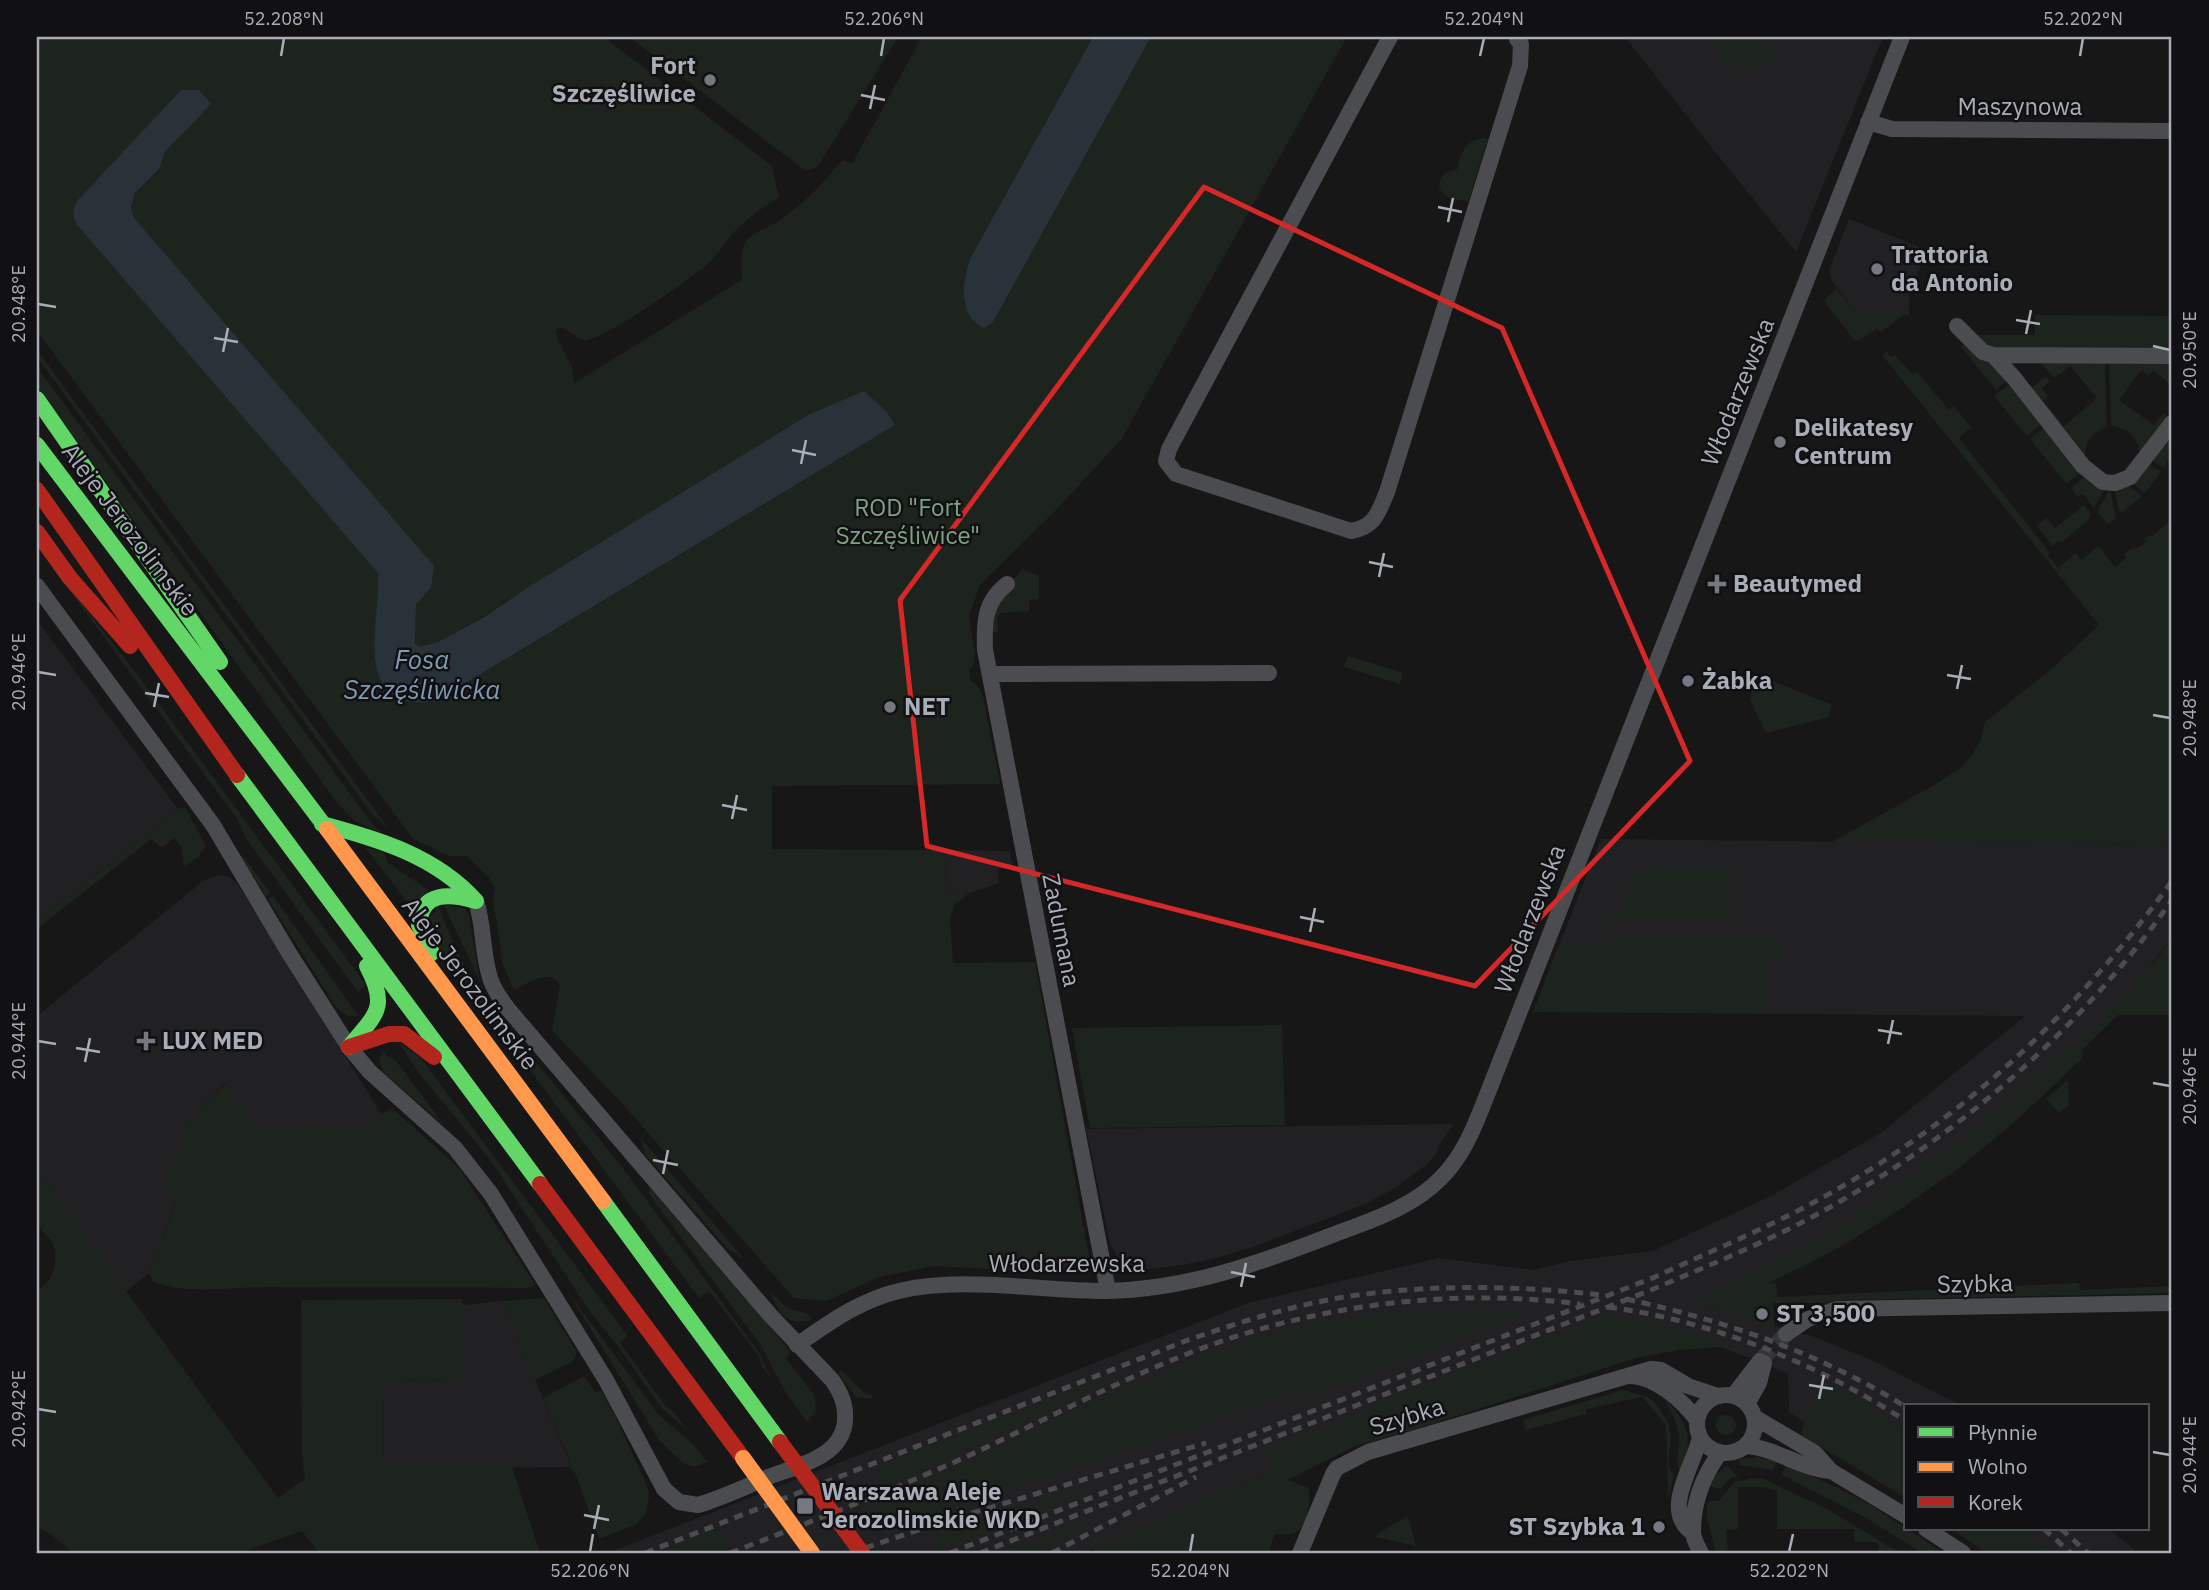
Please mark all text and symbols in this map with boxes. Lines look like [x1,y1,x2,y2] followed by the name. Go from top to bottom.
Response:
[244,7,324,30] text: 52.208°N
[844,7,924,30] text: 52.206°N
[1444,7,1524,30] text: 52.204°N
[2043,7,2123,30] text: 52.202°N
[552,49,696,109] place label: Fort Szczęśliwice
[702,72,718,88] marker: Fort Szczęśliwice
[1958,90,2083,122] street label: Maszynowa
[1891,238,2013,298] place label: Trattoria da Antonio
[1869,261,1885,277] marker: Trattoria da Antonio
[7,265,30,343] text: 20.948°E
[2178,311,2201,389] text: 20.950°E
[1693,313,1781,470] street label: Włodarzewska
[1794,411,1913,471] place label: Delikatesy Centrum
[1772,434,1788,450] marker: Delikatesy Centrum
[55,436,206,622] street label: Aleje Jerozolimskie
[836,491,980,551] park label: ROD "Fort Szczęśliwice"
[1733,567,1862,599] place label: Beautymed
[1707,574,1727,594] marker: Beautymed
[7,633,30,711] text: 20.946°E
[344,642,500,706] water label: Fosa Szczęśliwicka
[1702,664,1772,696] place label: Żabka
[1680,673,1696,689] marker: Żabka
[2178,679,2201,757] text: 20.948°E
[904,690,950,722] place label: NET
[882,699,898,715] marker: NET
[1486,840,1572,997] street label: Włodarzewska
[1035,871,1089,989] street label: Zadumana
[395,890,546,1076] street label: Aleje Jerozolimskie
[7,1002,30,1080] text: 20.944°E
[162,1024,263,1056] place label: LUX MED
[136,1031,156,1051] marker: LUX MED
[2178,1047,2201,1125] text: 20.946°E
[989,1247,1145,1279] street label: Włodarzewska
[1937,1266,2014,1300] street label: Szybka
[1776,1297,1875,1329] place label: ST 3,500
[1754,1306,1770,1322] marker: ST 3,500
[7,1370,30,1448] text: 20.942°E
[1366,1390,1448,1443] street label: Szybka
[1904,1404,2150,1530] legend
[2178,1416,2201,1494] text: 20.944°E
[1968,1418,2037,1446] text: Płynnie
[1968,1452,2028,1480] text: Wolno
[821,1475,1041,1535] place label: Warszawa Aleje Jerozolimskie WKD
[1968,1488,2023,1516] text: Korek
[795,1496,815,1516] marker: Warszawa Aleje Jerozolimskie WKD
[1509,1510,1645,1542] place label: ST Szybka 1
[1651,1519,1667,1535] marker: ST Szybka 1
[550,1559,630,1582] text: 52.206°N
[1150,1559,1230,1582] text: 52.204°N
[1749,1559,1829,1582] text: 52.202°N

